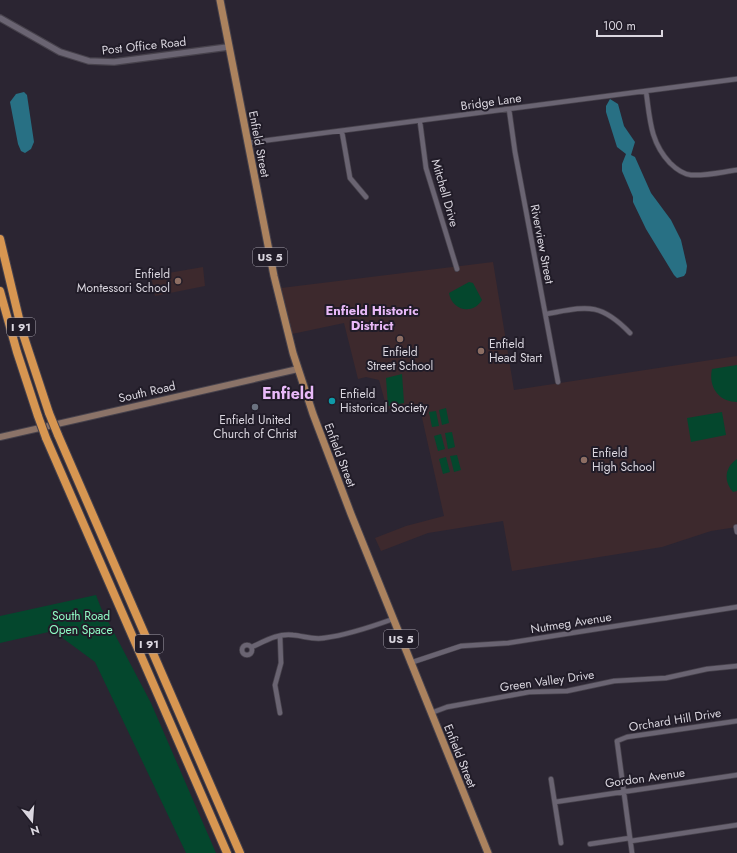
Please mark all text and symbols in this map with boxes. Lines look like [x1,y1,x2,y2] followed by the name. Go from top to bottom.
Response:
[597,12,662,38] scale bar
[603,17,636,35] text: 100 m
[101,33,187,59] street label: Post Office Road
[460,89,522,115] street label: Bridge Lane
[244,109,274,179] street label: Enfield Street
[427,157,463,229] street label: Mitchell Drive
[525,203,559,285] street label: Riverview Street
[253,248,287,266] road number: US 5
[77,265,170,297] place label: Enfield Montessori School
[173,276,183,286] marker: Enfield Montessori School
[325,301,419,335] district label: Enfield Historic District
[7,318,35,336] road number: I 91
[395,334,405,344] marker: Enfield Street School
[489,335,542,367] place label: Enfield Head Start
[367,343,433,375] place label: Enfield Street School
[476,346,486,356] marker: Enfield Head Start
[117,377,177,407] street label: South Road
[262,382,314,405] district label: Enfield
[340,385,428,417] place label: Enfield Historical Society
[327,396,337,406] marker: Enfield Historical Society
[250,402,260,412] marker: Enfield United Church of Christ
[213,411,297,443] place label: Enfield United Church of Christ
[320,420,361,490] street label: Enfield Street
[592,444,655,476] place label: Enfield High School
[579,455,589,465] marker: Enfield High School
[49,607,113,639] park label: South Road Open Space
[529,608,613,638] street label: Nutmeg Avenue
[384,630,418,648] road number: US 5
[135,635,163,653] road number: I 91
[499,665,595,697] street label: Green Valley Drive
[628,704,722,736] street label: Orchard Hill Drive
[439,721,481,791] street label: Enfield Street
[604,763,686,793] street label: Gordon Avenue
[12,801,52,841] north arrow
[28,822,41,839] text: N

